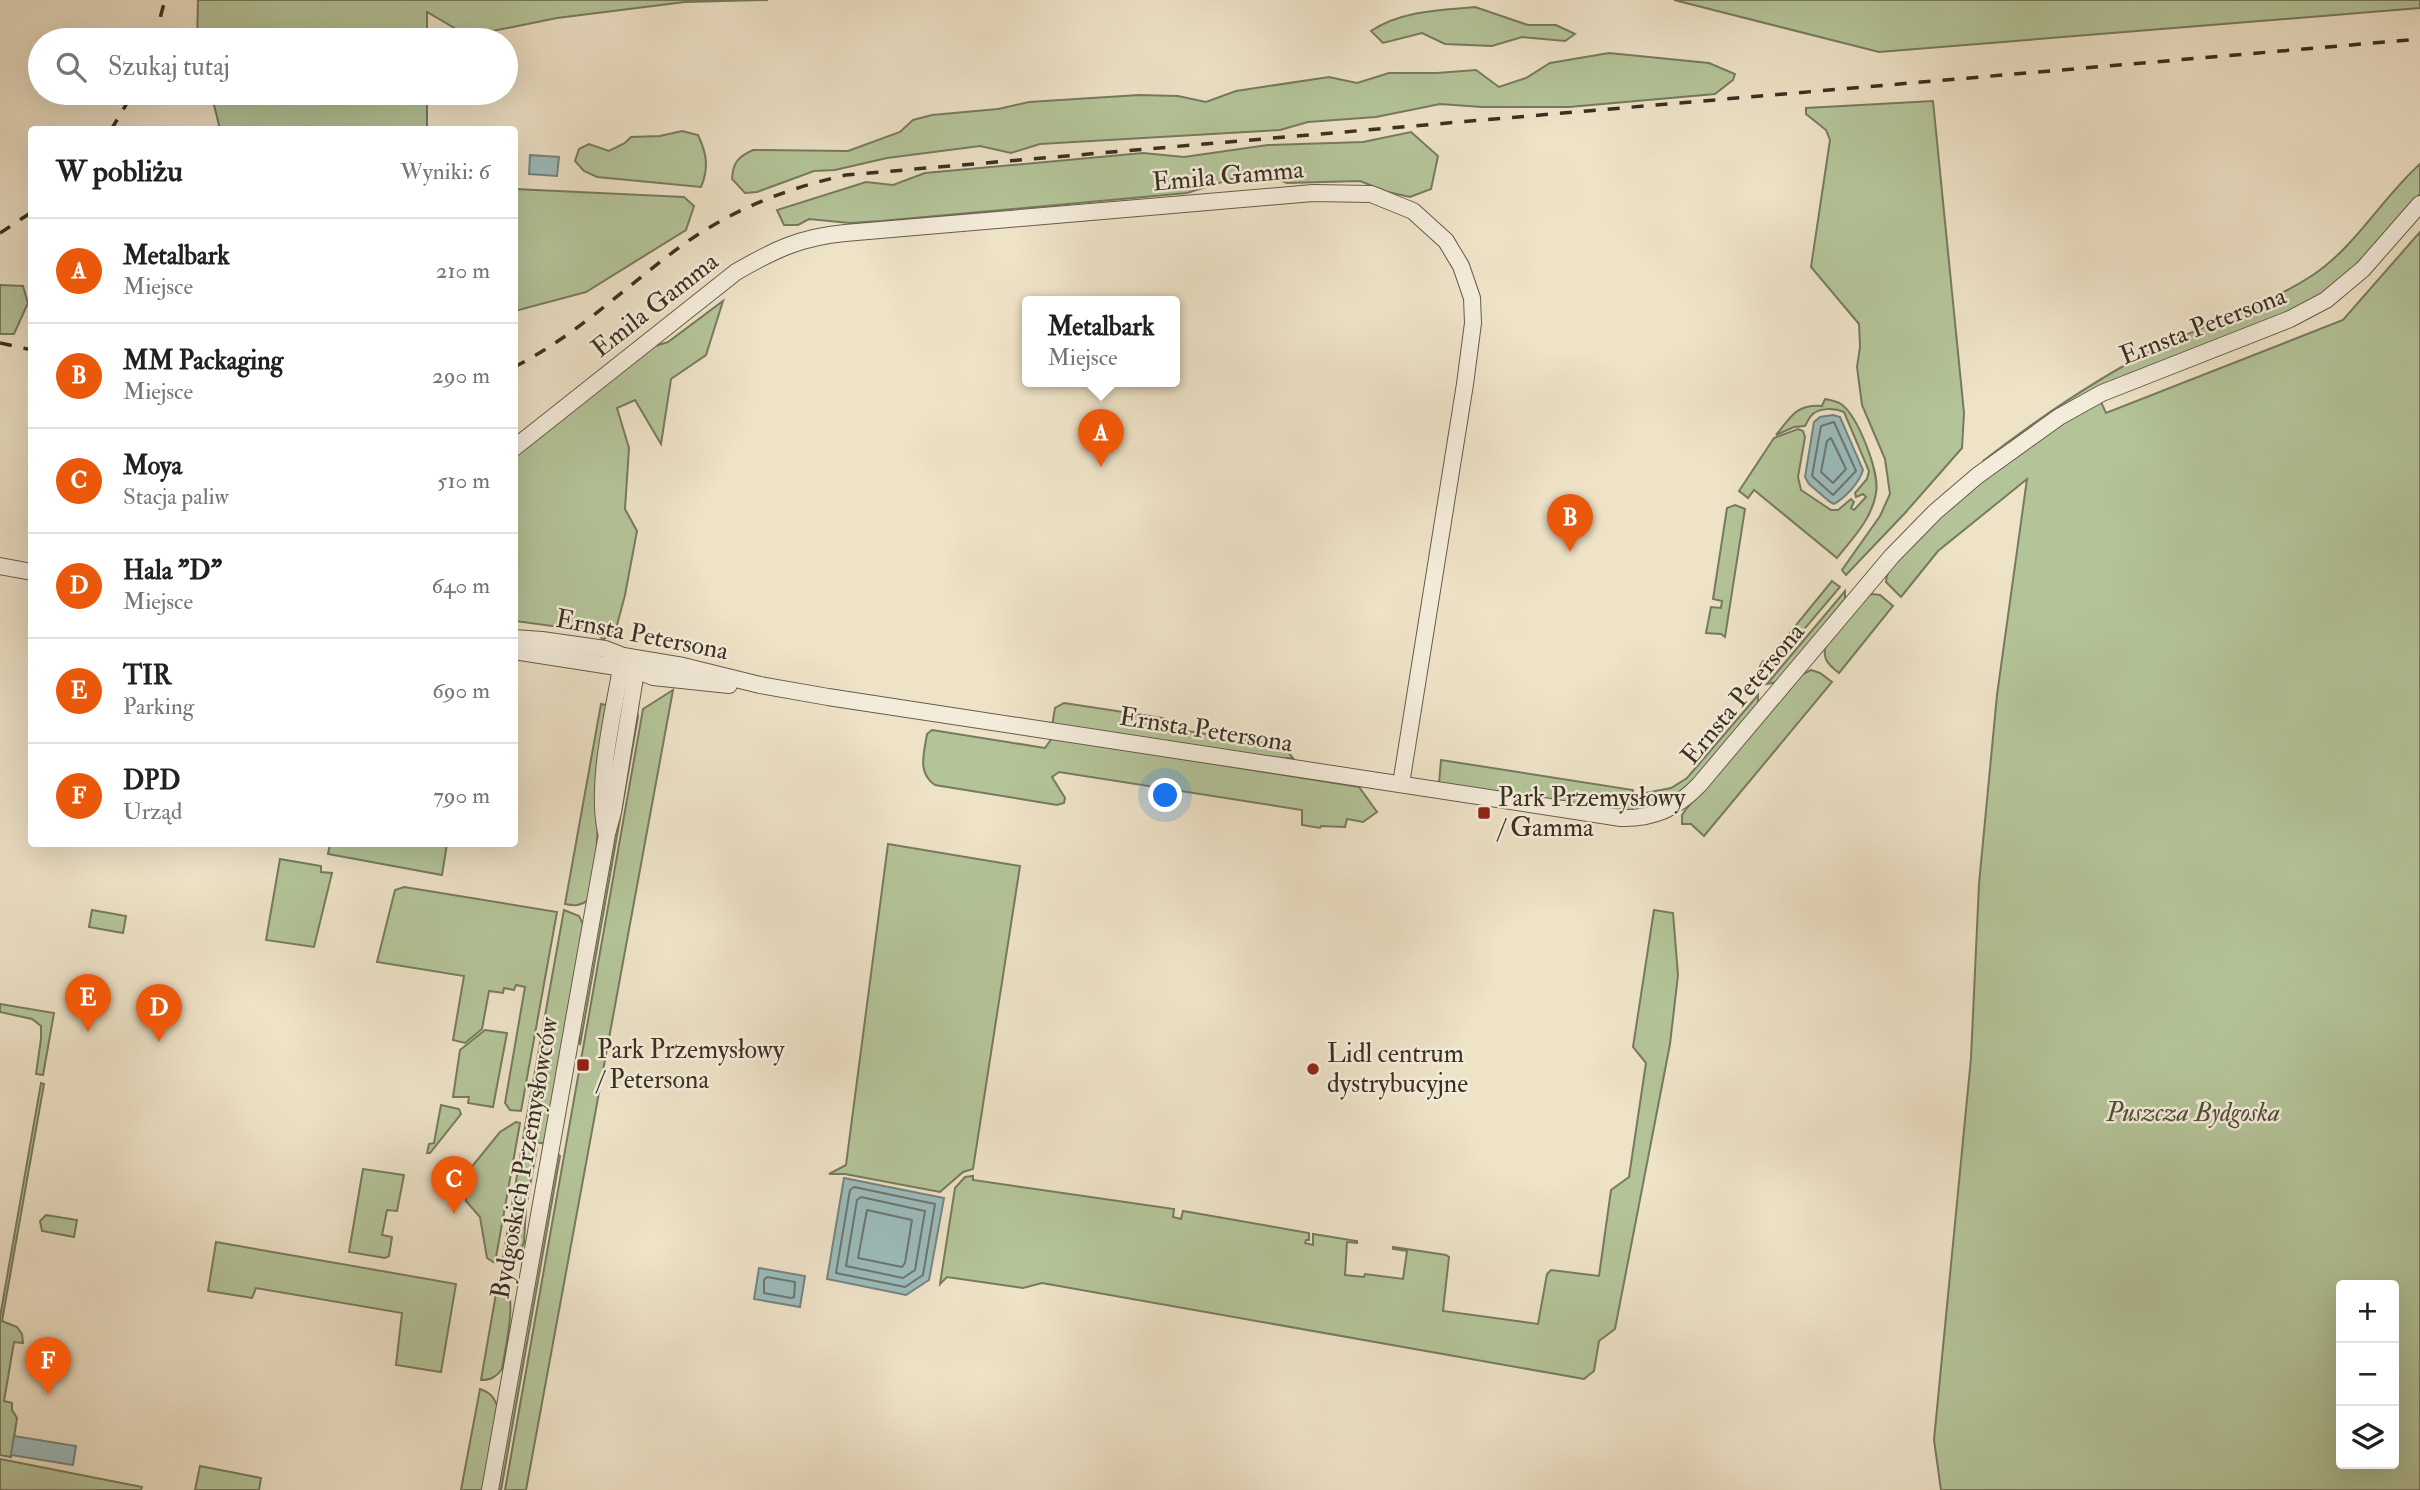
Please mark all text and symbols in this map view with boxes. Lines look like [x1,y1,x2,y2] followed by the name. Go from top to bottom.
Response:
[28,28,518,105] search box
[52,48,90,86] icon: search
[108,51,230,83] text: Szukaj tutaj
[56,153,183,190] text: W pobliżu
[1151,153,1306,199] street label: Emila Gamma
[400,157,490,186] text: Wyniki: 6
[123,240,230,272] text: Metalbark
[585,245,725,364] street label: Emila Gamma
[72,256,86,285] text: A
[436,256,490,285] text: 210 m
[123,272,193,301] text: Miejsce
[2115,280,2291,372] street label: Ernsta Petersona
[1022,296,1180,387] popup
[1048,311,1154,343] text: Metalbark
[1048,343,1118,372] text: Miejsce
[123,345,283,377] text: MM Packaging
[71,361,87,390] text: B
[432,361,490,390] text: 290 m
[123,377,193,406] text: Miejsce
[1078,409,1124,467] pin: A
[123,450,182,482] text: Moya
[71,466,87,495] text: C
[437,466,490,495] text: 510 m
[123,482,229,511] text: Stacja paliw
[1547,494,1593,552] pin: B
[123,555,222,587] text: Hala "D"
[70,571,88,600] text: D
[432,571,490,600] text: 640 m
[123,587,193,616] text: Miejsce
[553,603,731,667] street label: Ernsta Petersona
[1674,616,1812,771] street label: Ernsta Petersona
[123,660,171,692] text: TIR
[71,676,87,705] text: E
[432,676,490,705] text: 690 m
[123,692,194,721] text: Parking
[1117,700,1295,760] street label: Ernsta Petersona
[123,765,180,797] text: DPD
[1148,778,1182,812] your location
[72,781,86,810] text: F
[433,781,490,810] text: 790 m
[1496,782,1686,844] place label: Park Przemysłowy / Gamma
[123,797,182,826] text: Urząd
[1476,805,1492,821] marker: Park Przemysłowy / Gamma
[65,974,111,1032] pin: E
[136,984,182,1042] pin: D
[484,1014,566,1301] street label: Bydgoskich Przemysłowców
[595,1034,785,1096] place label: Park Przemysłowy / Petersona
[1327,1038,1468,1100] place label: Lidl centrum dystrybucyjne
[575,1057,591,1073] marker: Park Przemysłowy / Petersona
[1305,1061,1321,1077] marker: Lidl centrum dystrybucyjne
[2105,1097,2280,1129] park label: Puszcza Bydgoska
[431,1156,477,1214] pin: C
[2336,1280,2399,1469] map controls
[2336,1280,2399,1343] button: +
[25,1337,71,1395] pin: F
[2336,1343,2399,1406] button: −
[2336,1406,2399,1469] button: layers

